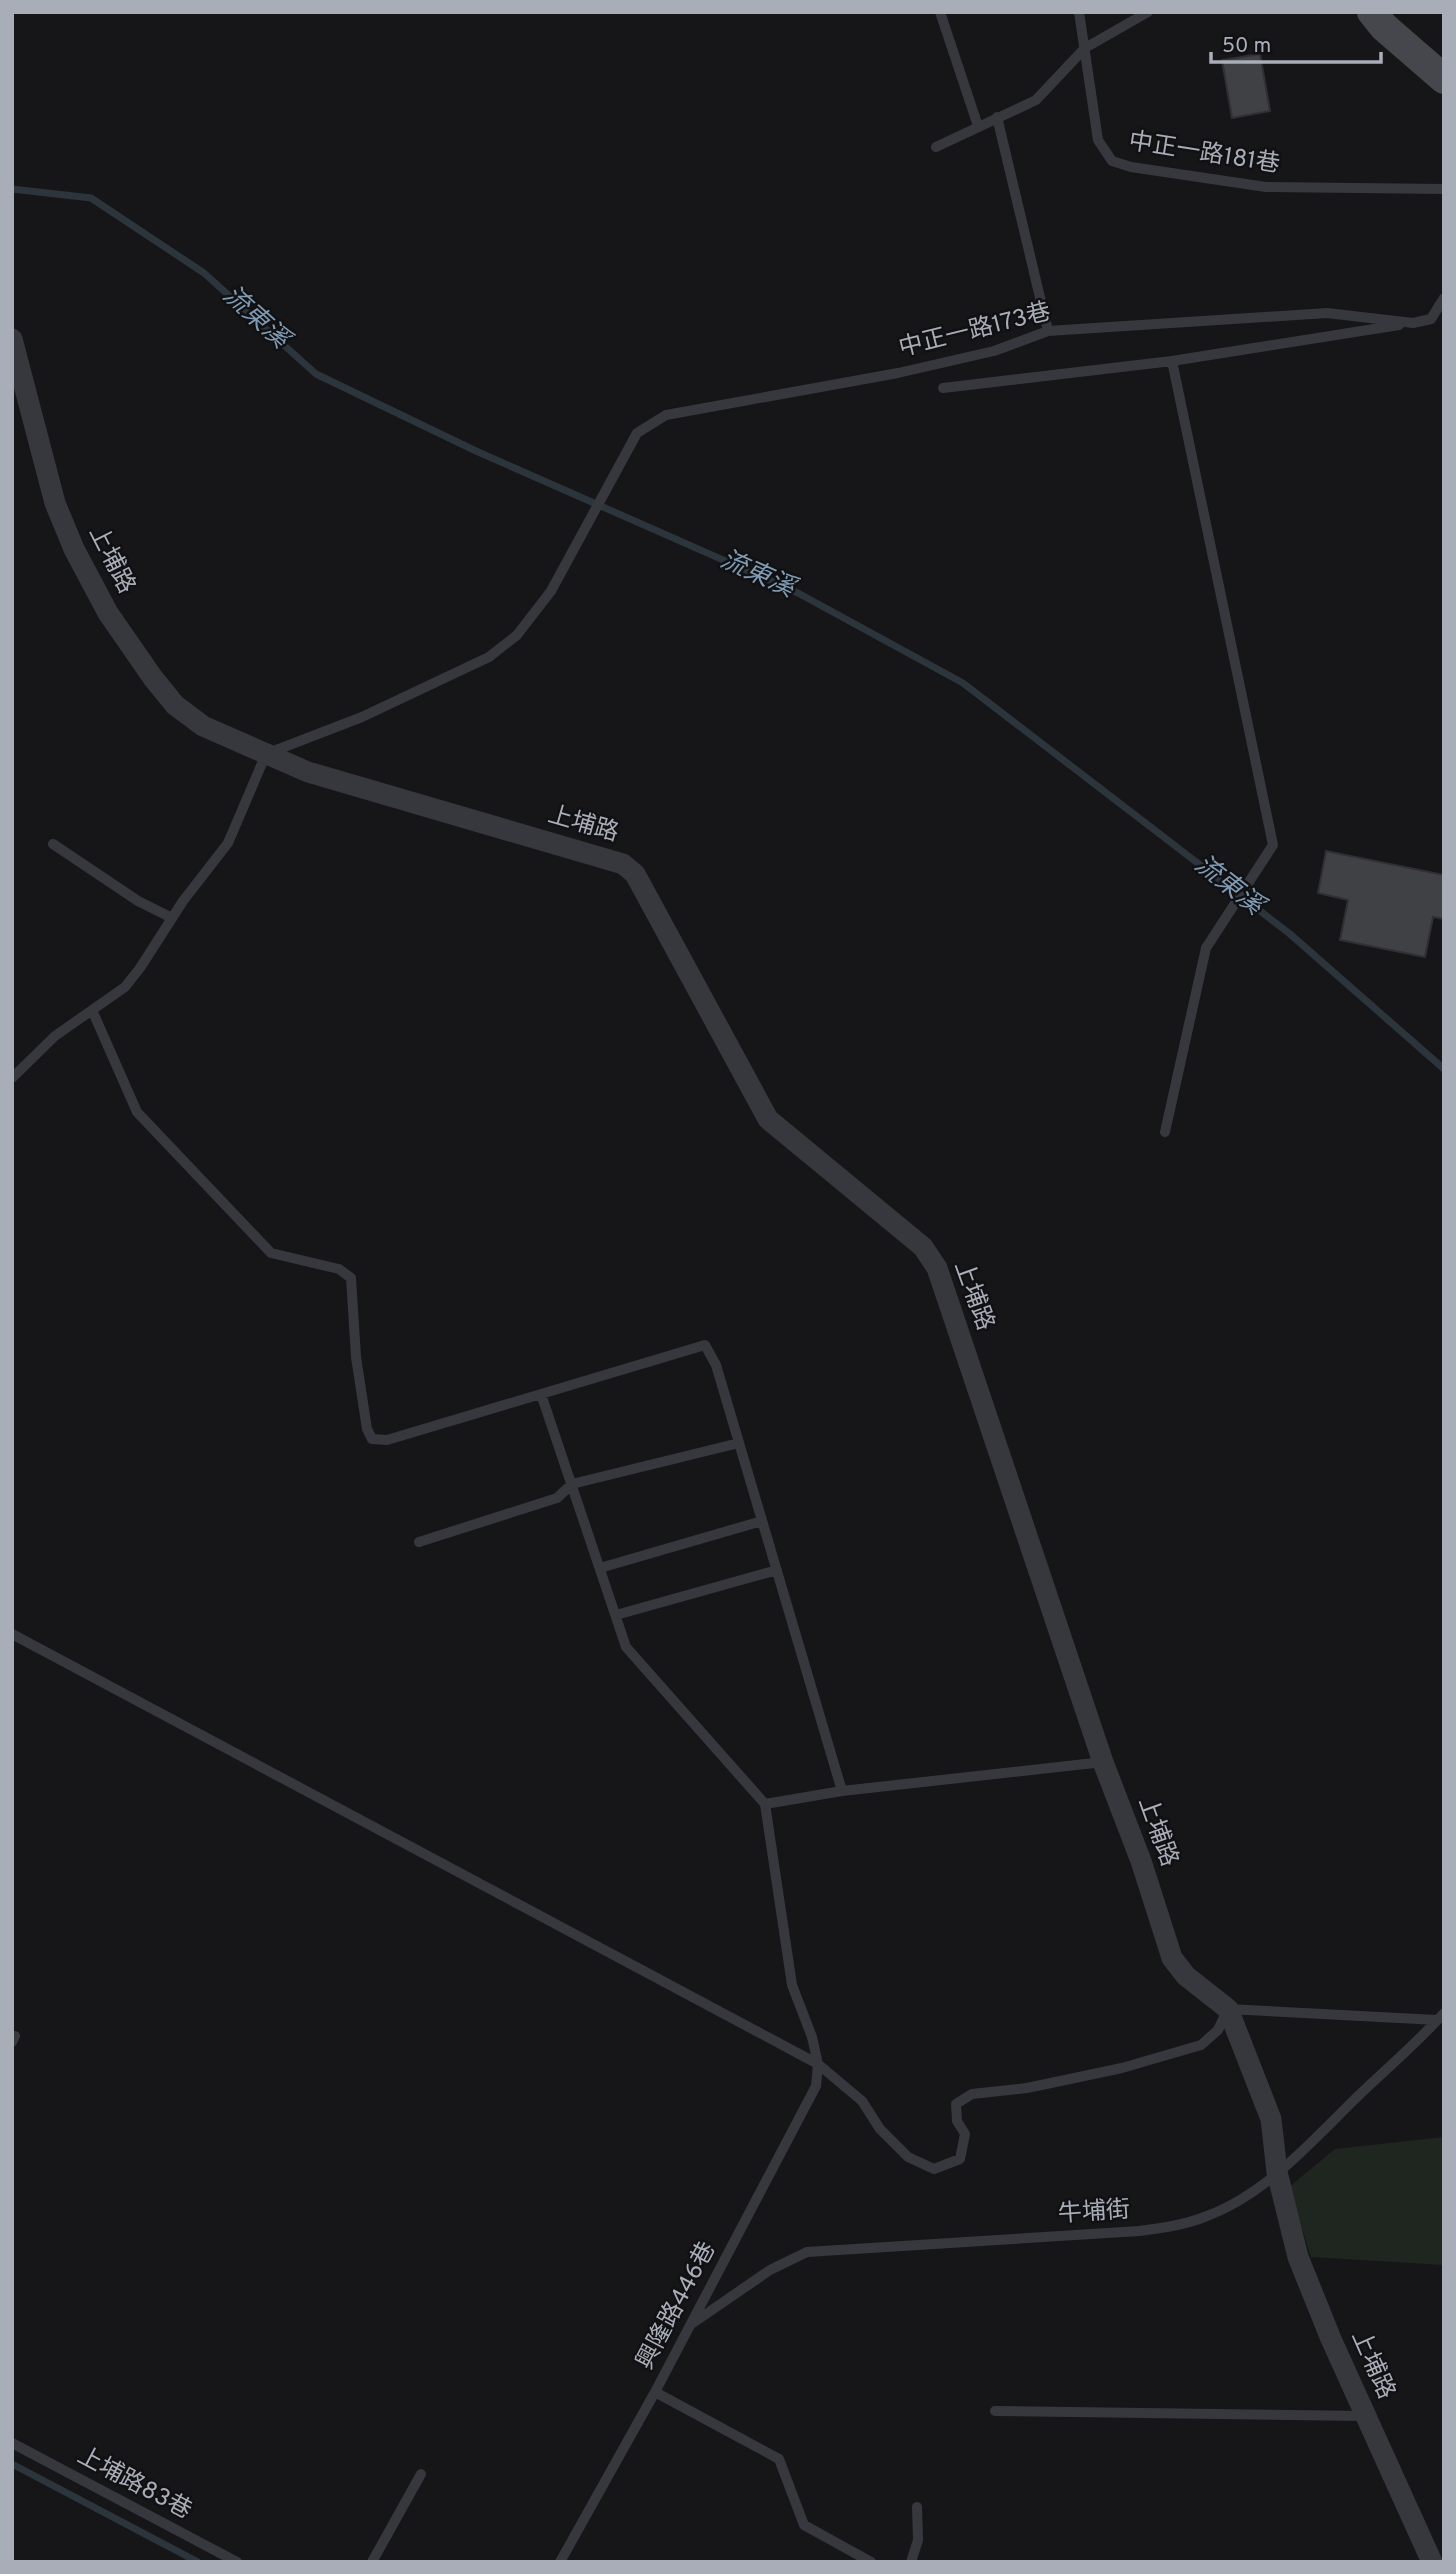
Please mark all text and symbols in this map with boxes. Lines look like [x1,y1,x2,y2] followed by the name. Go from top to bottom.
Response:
[1211,21,1381,65] scale bar
[1222,33,1271,60] text: 50 m
[1126,127,1282,181] street label: 中正一路181巷
[215,280,298,359] water label: 流東溪
[896,298,1054,364] street label: 中正一路173巷
[81,521,141,599] street label: 上埔路
[715,544,803,608] water label: 流東溪
[544,801,622,849] street label: 上埔路
[1187,849,1272,925] water label: 流東溪
[947,1257,999,1335] street label: 上埔路
[1131,1793,1183,1871] street label: 上埔路
[1057,2196,1131,2230] street label: 牛埔街
[631,2237,723,2375] street label: 興隆路446巷
[1344,2326,1400,2404] street label: 上埔路
[72,2441,196,2527] street label: 上埔路83巷

